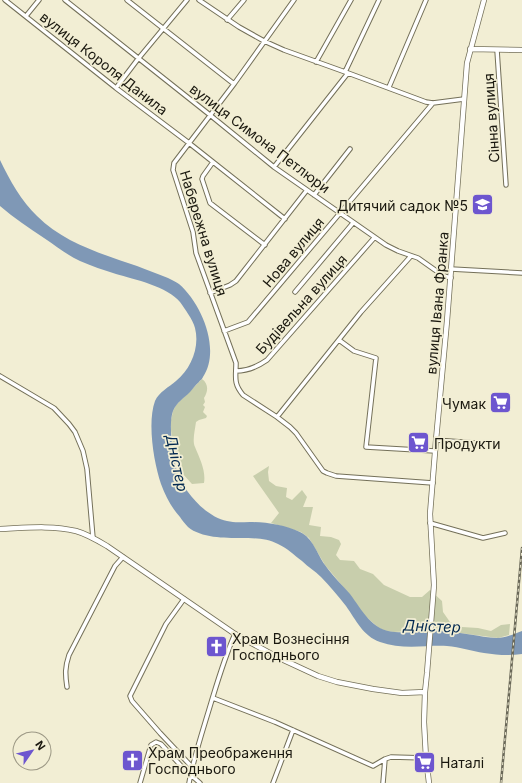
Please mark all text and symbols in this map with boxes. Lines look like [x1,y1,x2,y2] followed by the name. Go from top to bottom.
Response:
[37,8,171,118] street label: вулиця Короля Данила
[479,73,503,163] street label: Сінна вулиця
[187,80,333,196] street label: вулиця Симона Петлюри
[177,168,231,298] street label: Набережна вулиця
[470,192,496,218] school or university icon: Дитячий садок №5
[337,197,468,214] place label: Дитячий садок №5
[259,214,327,290] street label: Нова вулиця
[422,231,452,375] street label: вулиця Івана Франка
[252,251,350,357] street label: Будівельна вулиця
[488,390,514,416] supermarket icon: Чумак
[442,395,486,412] place label: Чумак
[405,430,431,456] supermarket icon: Продукти
[161,432,192,493] water label: Дністер
[434,435,501,452] place label: Продукти
[402,615,461,637] water label: Дністер
[232,630,349,663] place label: Храм Вознесіння Господнього
[204,633,230,659] church icon: Храм Вознесіння Господнього
[12,731,52,771] north arrow
[32,738,48,753] text: N
[148,744,293,777] place label: Храм Преображення Господнього
[120,747,146,773] church icon: Храм Преображення Господнього
[411,749,437,775] supermarket icon: Наталi
[440,754,484,771] place label: Наталi

